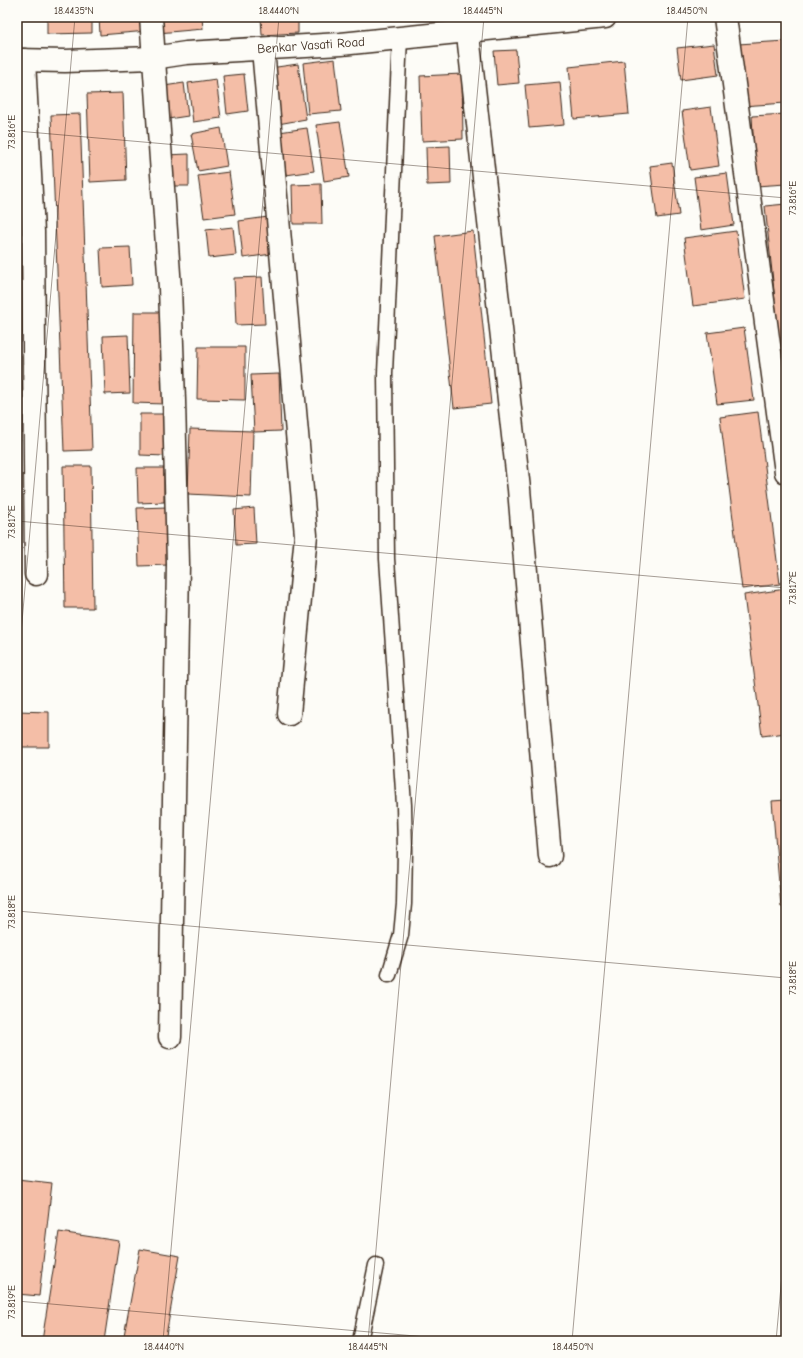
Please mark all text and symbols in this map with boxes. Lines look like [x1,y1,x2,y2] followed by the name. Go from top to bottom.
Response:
[54,5,94,17] text: 18.4435°N
[259,5,299,17] text: 18.4440°N
[463,5,503,17] text: 18.4445°N
[667,5,707,17] text: 18.4450°N
[257,34,365,56] street label: Benkar Vasati Road
[6,115,18,149] text: 73.816°E
[787,181,799,215] text: 73.816°E
[6,505,18,539] text: 73.817°E
[787,571,799,605] text: 73.817°E
[6,895,18,929] text: 73.818°E
[787,961,799,995] text: 73.818°E
[6,1285,18,1319] text: 73.819°E
[144,1341,184,1353] text: 18.4440°N
[348,1341,388,1353] text: 18.4445°N
[553,1341,593,1353] text: 18.4450°N

